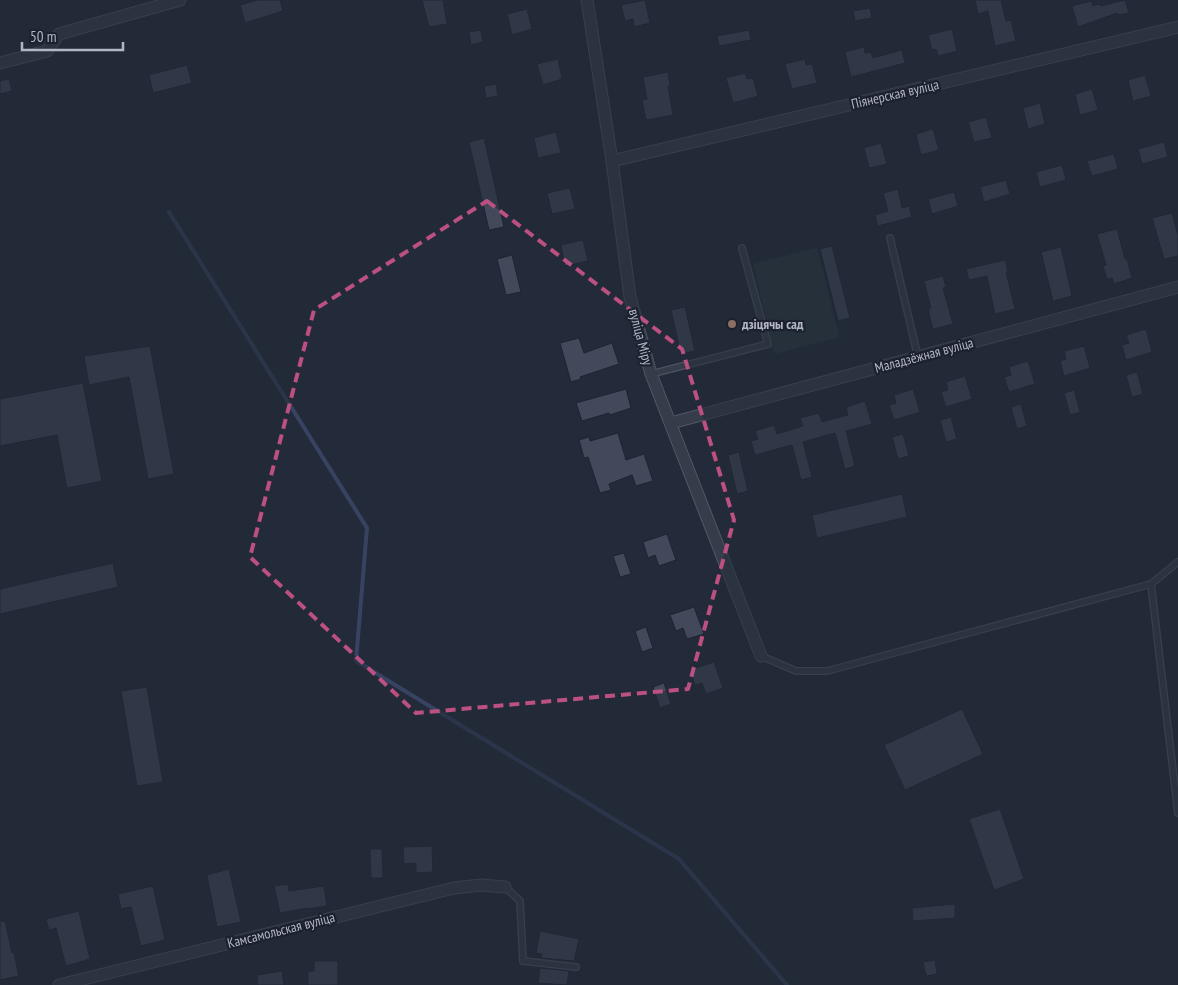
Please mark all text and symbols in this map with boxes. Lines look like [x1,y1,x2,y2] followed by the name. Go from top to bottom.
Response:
[22,20,124,52] scale bar
[30,27,56,46] text: 50 m
[849,75,941,113] street label: Піянерская вуліца
[625,307,657,368] street label: вуліца Міру
[741,315,804,333] place label: дзіцячы сад
[726,318,738,330] marker: дзіцячы сад
[873,333,975,377] street label: Маладзёжная вуліца
[225,908,337,952] street label: Камсамольская вуліца

